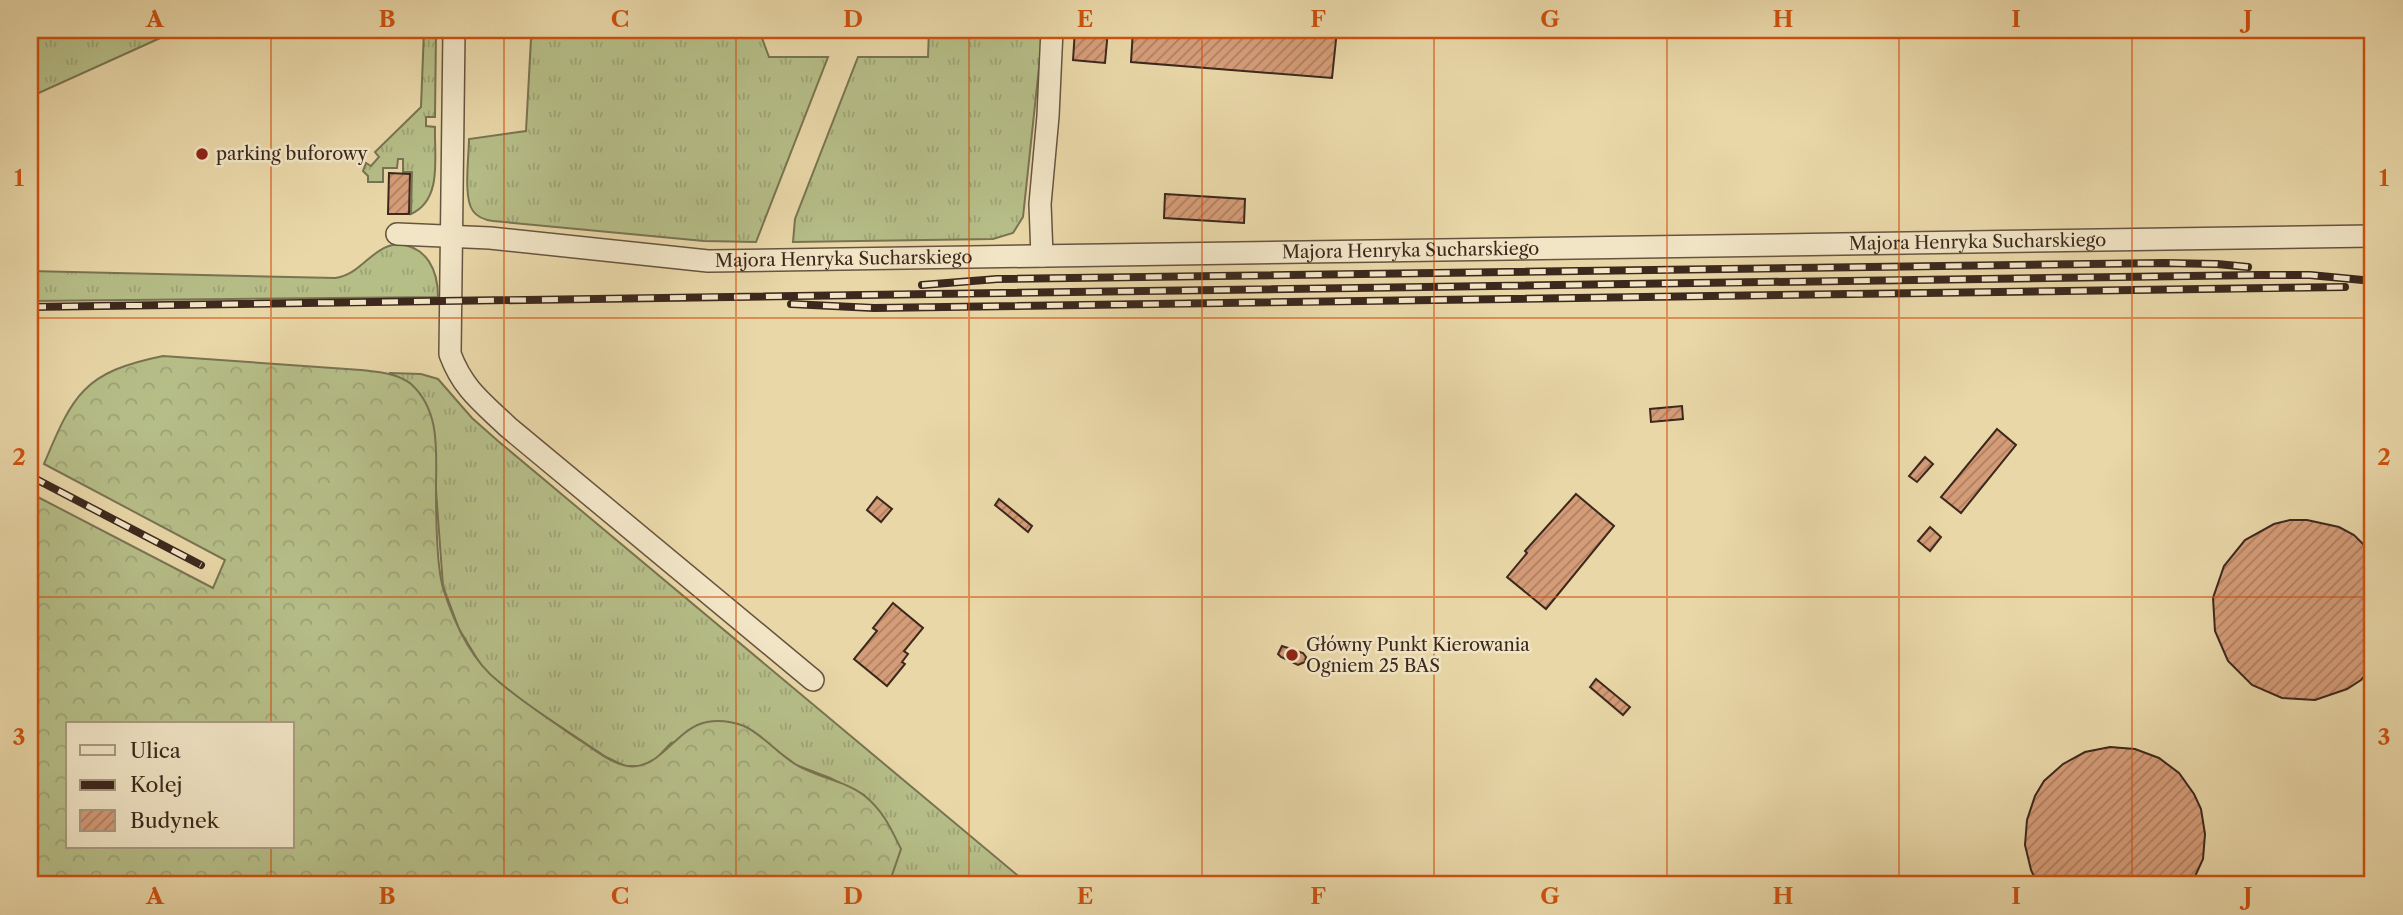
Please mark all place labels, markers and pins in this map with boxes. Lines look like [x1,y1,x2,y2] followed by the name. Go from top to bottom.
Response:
[216,143,369,165] place label: parking buforowy
[194,146,210,162] marker: parking buforowy
[1306,634,1530,677] place label: Główny Punkt Kierowania Ogniem 25 BAS
[1284,647,1300,663] marker: Główny Punkt Kierowania Ogniem 25 BAS

